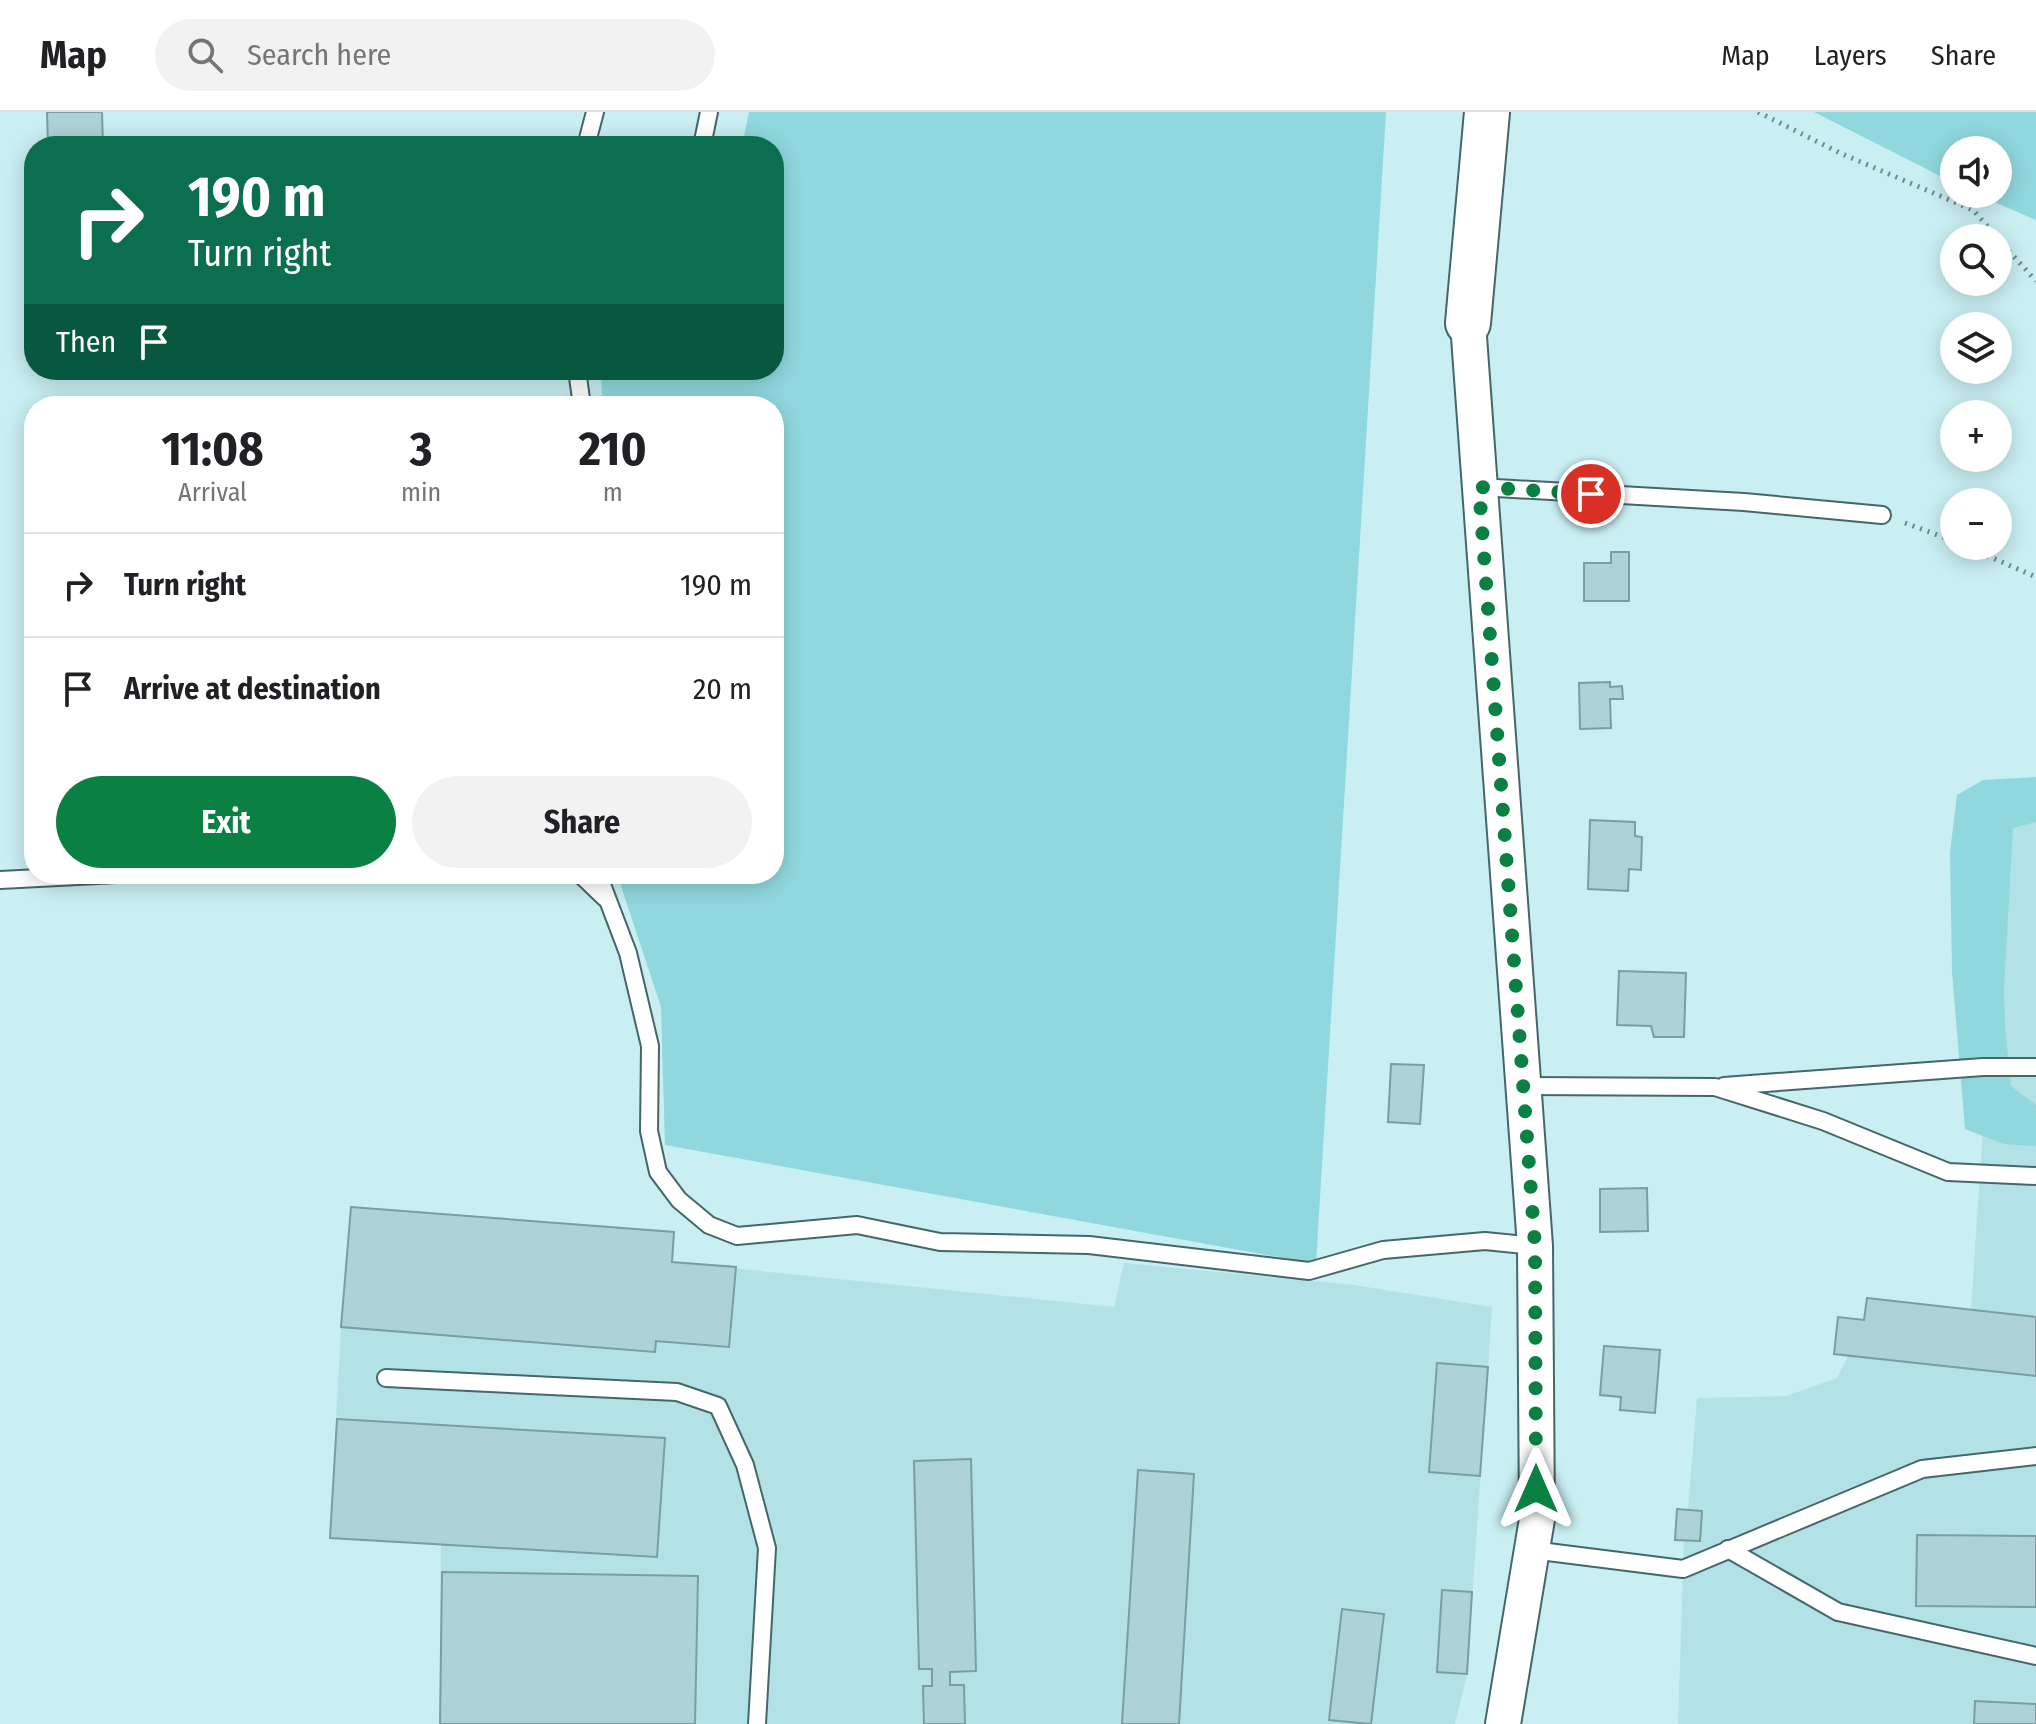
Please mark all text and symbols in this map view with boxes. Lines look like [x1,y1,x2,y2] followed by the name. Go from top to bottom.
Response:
[155,19,715,91] search box
[40,32,107,78] text: Map
[183,33,227,77] icon: search
[247,37,391,73] text: Search here
[1721,39,1770,72] text: Map
[1814,39,1887,72] text: Layers
[1931,39,1996,72] text: Share
[1940,136,2012,560] map controls
[1940,136,2012,208] button: sound
[188,164,326,231] text: 190 m
[56,168,160,272] icon: right
[1940,224,2012,296] button: search
[188,232,331,276] text: Turn right
[1940,312,2012,384] button: layers
[132,320,176,364] icon: arrive
[56,324,116,360] text: Then
[1940,400,2012,472] button: +
[161,420,264,478] text: 11:08
[410,420,433,478] text: 3
[579,420,647,478] text: 210
[1557,460,1625,528] pin
[1569,472,1613,516] icon: arrive
[178,477,247,508] text: Arrival
[401,477,441,508] text: min
[603,477,623,508] text: m
[1940,488,2012,560] button: −
[56,563,100,607] icon: right
[124,567,246,603] text: Turn right
[680,567,752,603] text: 190 m
[56,667,100,711] icon: arrive
[124,671,381,707] text: Arrive at destination
[693,671,752,707] text: 20 m
[56,776,396,868] button: Exit
[412,776,752,868] button: Share
[1494,1447,1578,1531] position arrow

